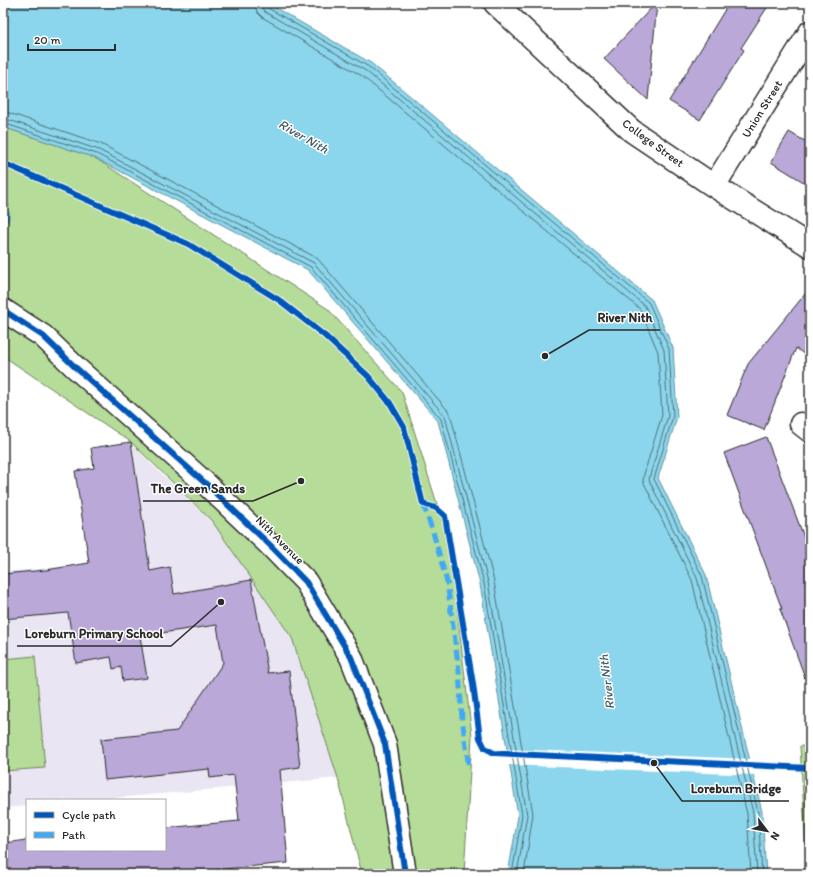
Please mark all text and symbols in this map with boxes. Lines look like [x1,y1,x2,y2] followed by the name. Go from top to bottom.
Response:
[28,26,115,52] scale bar
[34,33,61,47] text: 20 m
[739,77,785,140] street label: Union Street
[276,116,332,157] water label: River Nith
[619,116,687,170] street label: College Street
[589,305,660,330] callout: River Nith
[597,310,654,325] text: River Nith
[143,476,253,501] callout: The Green Sands
[150,481,245,496] text: The Green Sands
[253,513,307,567] street label: Nith Avenue
[17,621,171,646] callout: Loreburn Primary School
[25,626,164,642] text: Loreburn Primary School
[596,653,617,710] water label: River Nith
[682,776,789,801] callout: Loreburn Bridge
[691,781,781,797] text: Loreburn Bridge
[26,799,166,851] legend
[62,808,116,822] text: Cycle path
[747,811,787,851] north arrow
[62,828,85,842] text: Path
[768,829,783,843] text: N

